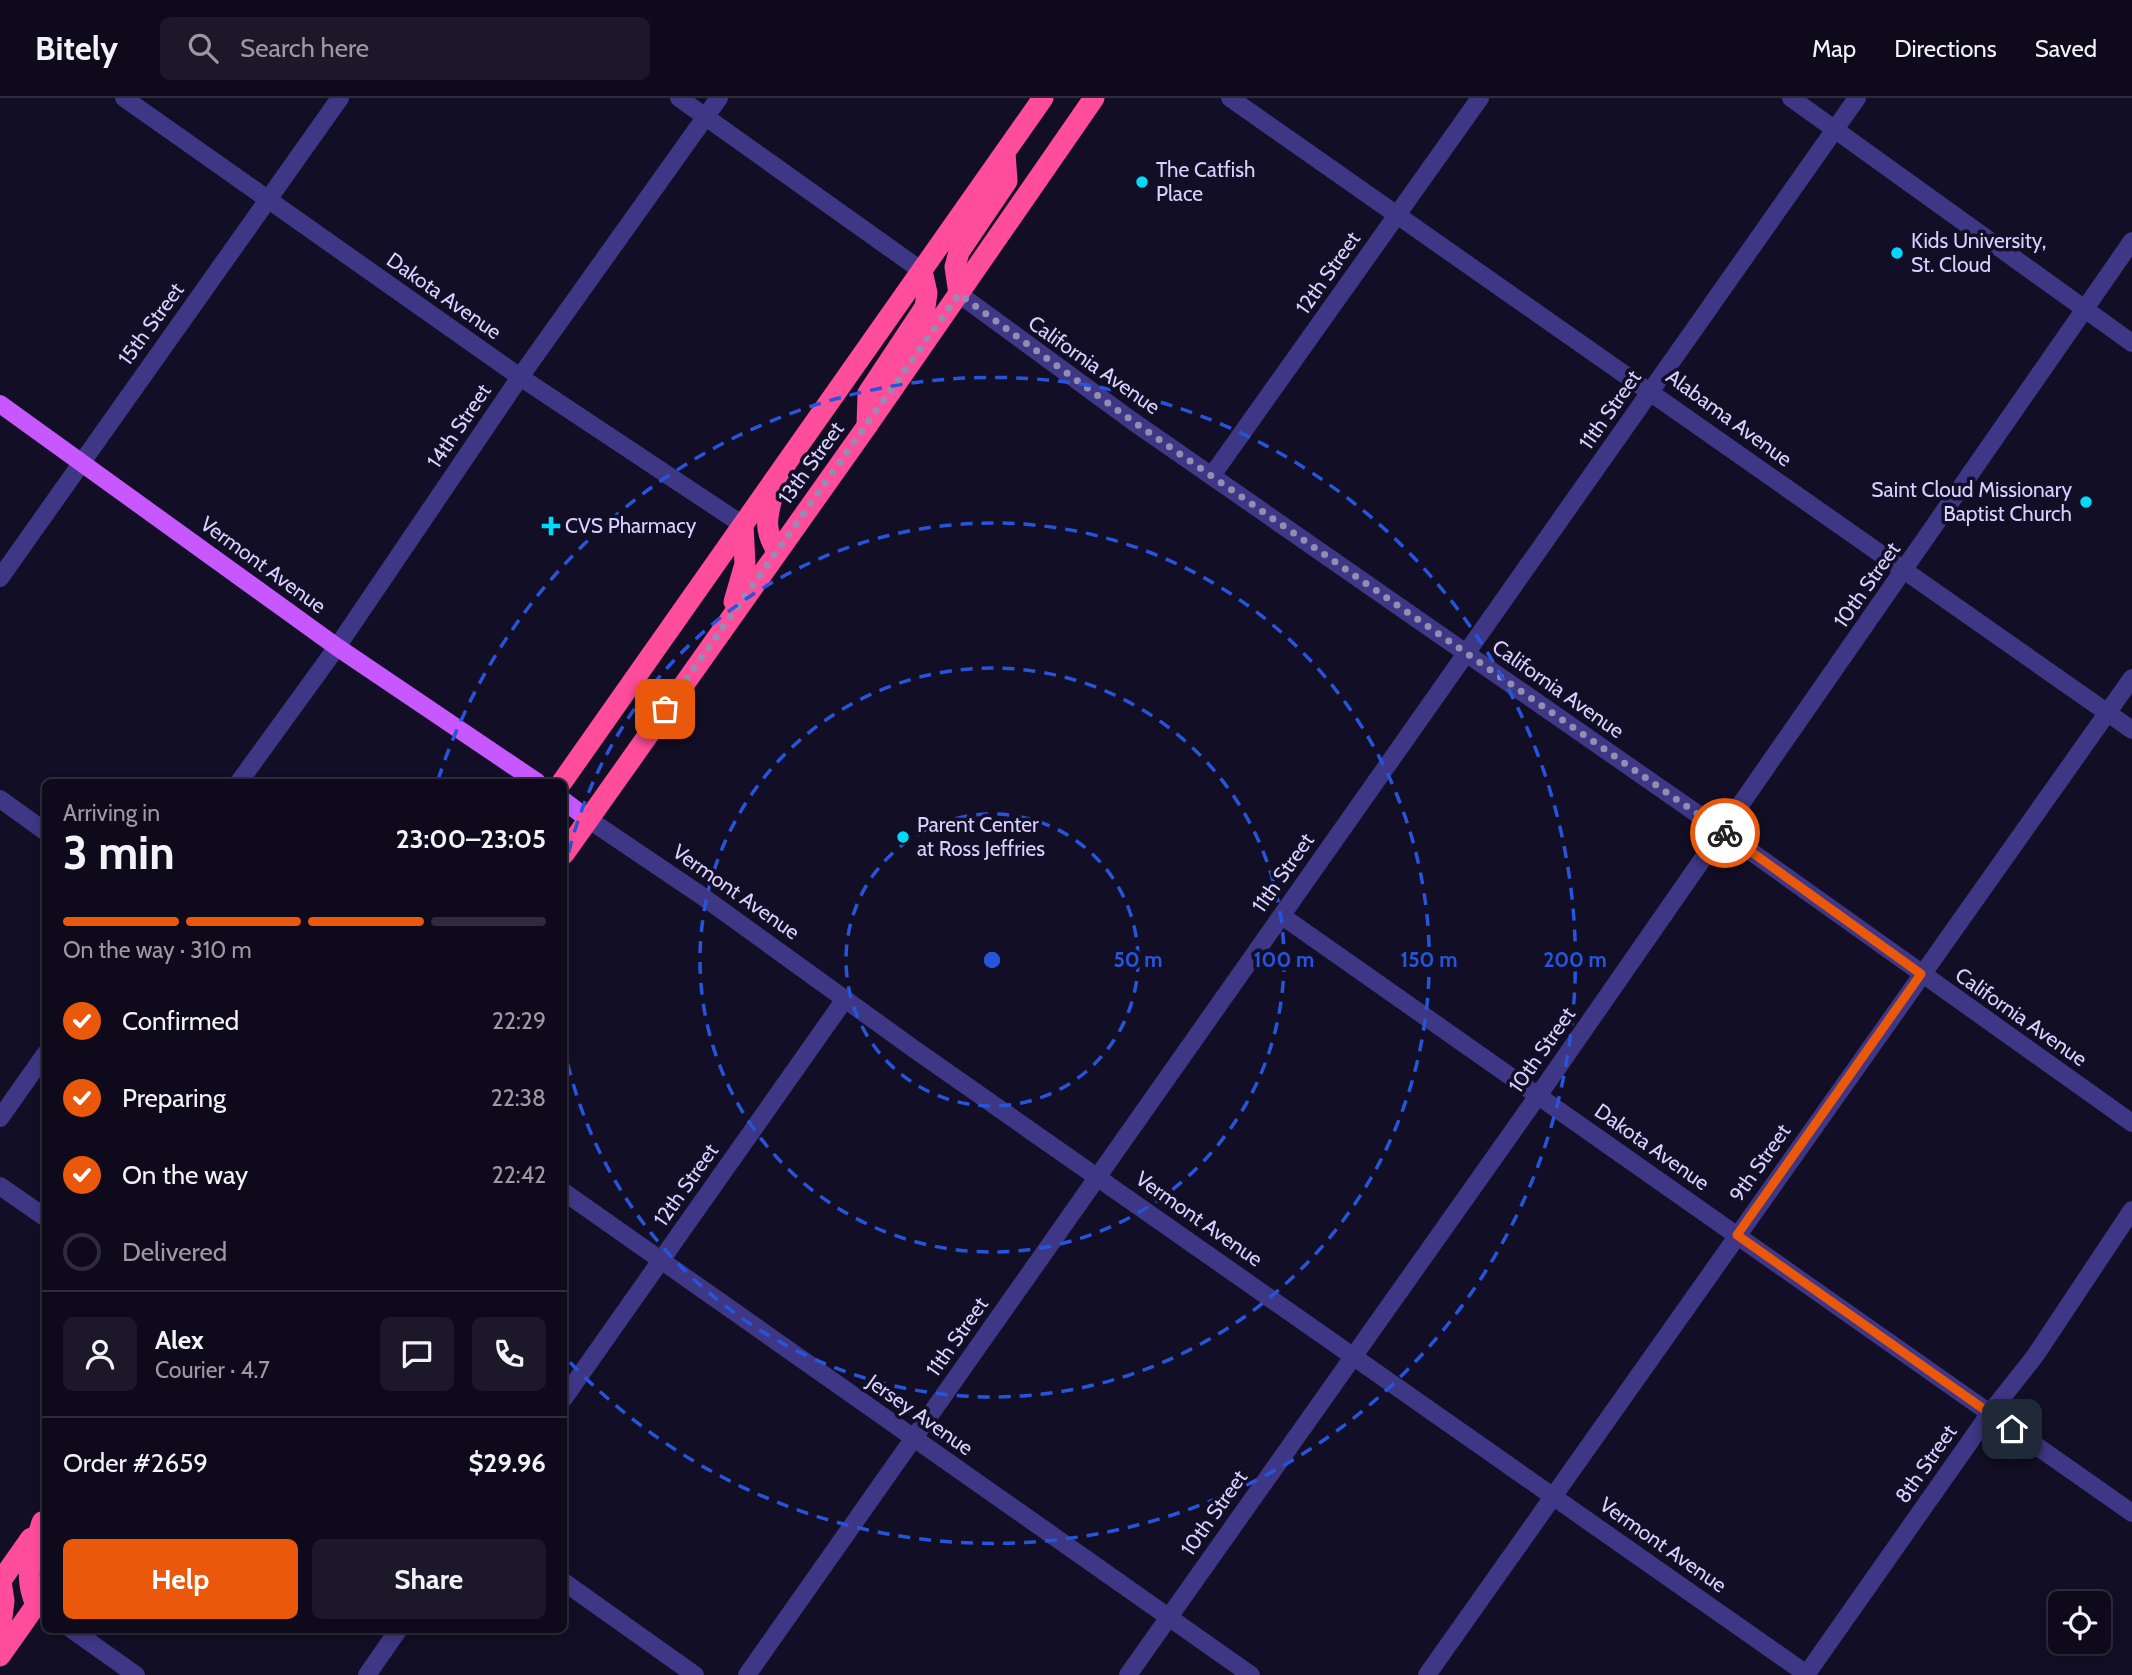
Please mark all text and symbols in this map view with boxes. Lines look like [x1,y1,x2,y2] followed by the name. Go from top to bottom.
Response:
[160,17,650,80] search box
[35,28,118,68] text: Bitely
[184,29,222,67] icon: search
[240,32,369,64] text: Search here
[1812,34,1856,63] text: Map
[1894,34,1997,63] text: Directions
[2035,34,2097,63] text: Saved
[1156,157,1255,206] place label: The Catfish Place
[1134,174,1150,190] marker: The Catfish Place
[1290,227,1365,319] street label: 12th Street
[1911,228,2046,277] place label: Kids University, St. Cloud
[1889,245,1905,261] marker: Kids University, St. Cloud
[382,247,507,344] street label: Dakota Avenue
[112,278,189,370] street label: 15th Street
[1024,310,1165,419] street label: California Avenue
[1662,364,1797,472] street label: Alabama Avenue
[1573,365,1646,454] street label: 11th Street
[421,379,496,473] street label: 14th Street
[772,417,849,509] street label: 13th Street
[1871,477,2072,526] place label: Saint Cloud Missionary Baptist Church
[2078,494,2094,510] marker: Saint Cloud Missionary Baptist Church
[196,511,331,619] street label: Vermont Avenue
[565,513,697,538] place label: CVS Pharmacy
[543,518,559,534] marker: CVS Pharmacy
[1828,537,1905,632] street label: 10th Street
[1488,634,1629,743] street label: California Avenue
[635,679,695,739] pin
[646,690,684,728] icon: bag
[1690,798,1760,868] courier
[63,799,160,827] text: Arriving in
[917,812,1045,861] place label: Parent Center at Ross Jeffries
[1706,814,1744,852] icon: bike
[396,823,546,855] text: 23:00–23:05
[63,825,175,881] text: 3 min
[1246,828,1319,917] street label: 11th Street
[895,829,911,845] marker: Parent Center at Ross Jeffries
[668,839,805,945] street label: Vermont Avenue
[63,936,252,964] text: On the way · 310 m
[1113,947,1163,972] text: 50 m
[1254,947,1314,972] text: 100 m
[1401,947,1457,972] text: 150 m
[1543,947,1607,972] text: 200 m
[980,948,1004,972] centre of rings
[1951,962,2092,1071] street label: California Avenue
[63,1002,101,1040] icon: check
[1503,1002,1580,1097] street label: 10th Street
[122,1005,239,1037] text: Confirmed
[492,1007,546,1035] text: 22:29
[63,1079,101,1117] icon: check
[122,1082,226,1114] text: Preparing
[491,1084,546,1112] text: 22:38
[1590,1098,1715,1195] street label: Dakota Avenue
[1724,1119,1795,1206] street label: 9th Street
[648,1139,723,1231] street label: 12th Street
[63,1156,101,1194] icon: check
[122,1159,248,1191] text: On the way
[492,1161,546,1189] text: 22:42
[1131,1166,1268,1272] street label: Vermont Avenue
[122,1236,227,1268] text: Delivered
[920,1292,993,1381] street label: 11th Street
[63,1317,137,1391] button: person
[380,1317,454,1391] button: chat
[472,1317,546,1391] button: phone
[155,1324,204,1356] text: Alex
[155,1356,270,1384] text: Courier · 4.7
[862,1368,978,1460] street label: Jersey Avenue
[1982,1399,2042,1459] pin
[1993,1410,2031,1448] icon: home
[1890,1420,1962,1508] street label: 8th Street
[63,1447,208,1479] text: Order #2659
[468,1447,546,1479] text: $29.96
[1175,1465,1252,1560] street label: 10th Street
[1595,1492,1732,1598] street label: Vermont Avenue
[63,1539,298,1619] button: Help
[312,1539,546,1619] button: Share
[2048,1591,2111,1654] map controls
[2048,1591,2111,1654] button: locate

